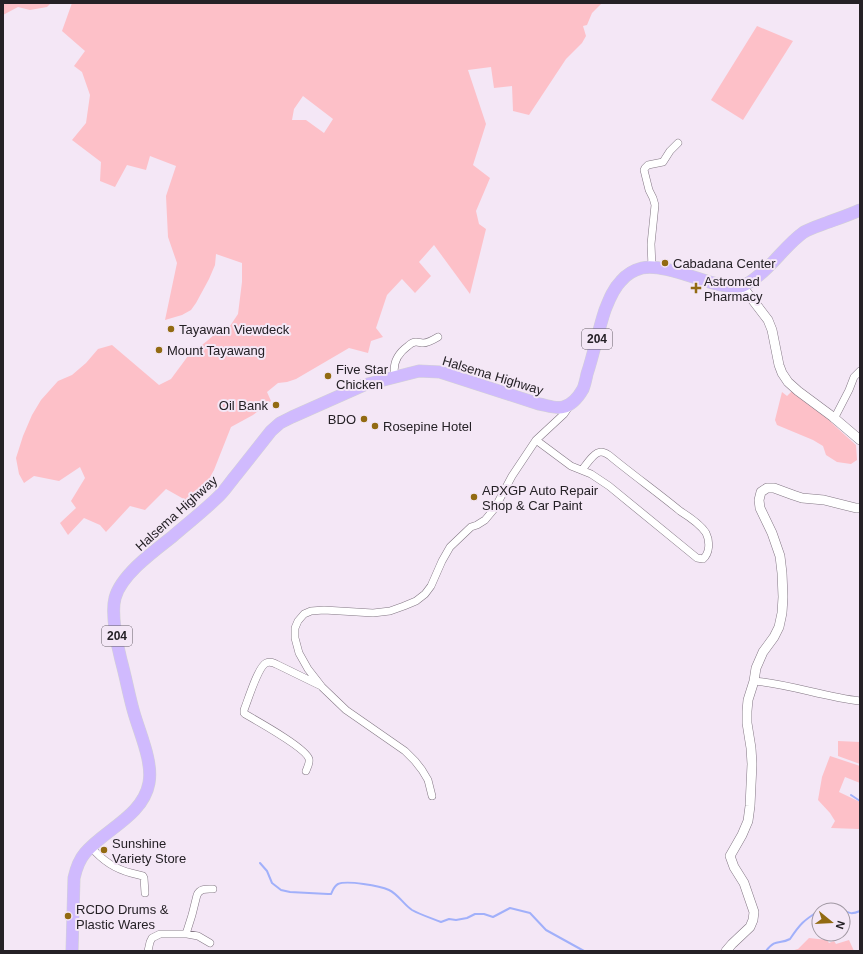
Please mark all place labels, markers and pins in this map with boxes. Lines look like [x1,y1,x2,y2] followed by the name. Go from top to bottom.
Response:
[673,256,776,271] place label: Cabadana Center
[660,258,670,268] marker: Cabadana Center
[704,274,763,304] place label: Astromed Pharmacy
[691,283,701,293] marker: Astromed Pharmacy
[179,322,290,337] place label: Tayawan Viewdeck
[166,324,176,334] marker: Tayawan Viewdeck
[167,343,265,358] place label: Mount Tayawang
[154,345,164,355] marker: Mount Tayawang
[336,362,389,392] place label: Five Star Chicken
[323,371,333,381] marker: Five Star Chicken
[219,398,268,413] place label: Oil Bank
[271,400,281,410] marker: Oil Bank
[328,412,356,427] place label: BDO
[359,414,369,424] marker: BDO
[383,419,472,434] place label: Rosepine Hotel
[370,421,380,431] marker: Rosepine Hotel
[482,483,599,513] place label: APXGP Auto Repair Shop & Car Paint
[469,492,479,502] marker: APXGP Auto Repair Shop & Car Paint
[112,836,186,866] place label: Sunshine Variety Store
[99,845,109,855] marker: Sunshine Variety Store
[76,902,169,932] place label: RCDO Drums & Plastic Wares
[63,911,73,921] marker: RCDO Drums & Plastic Wares

